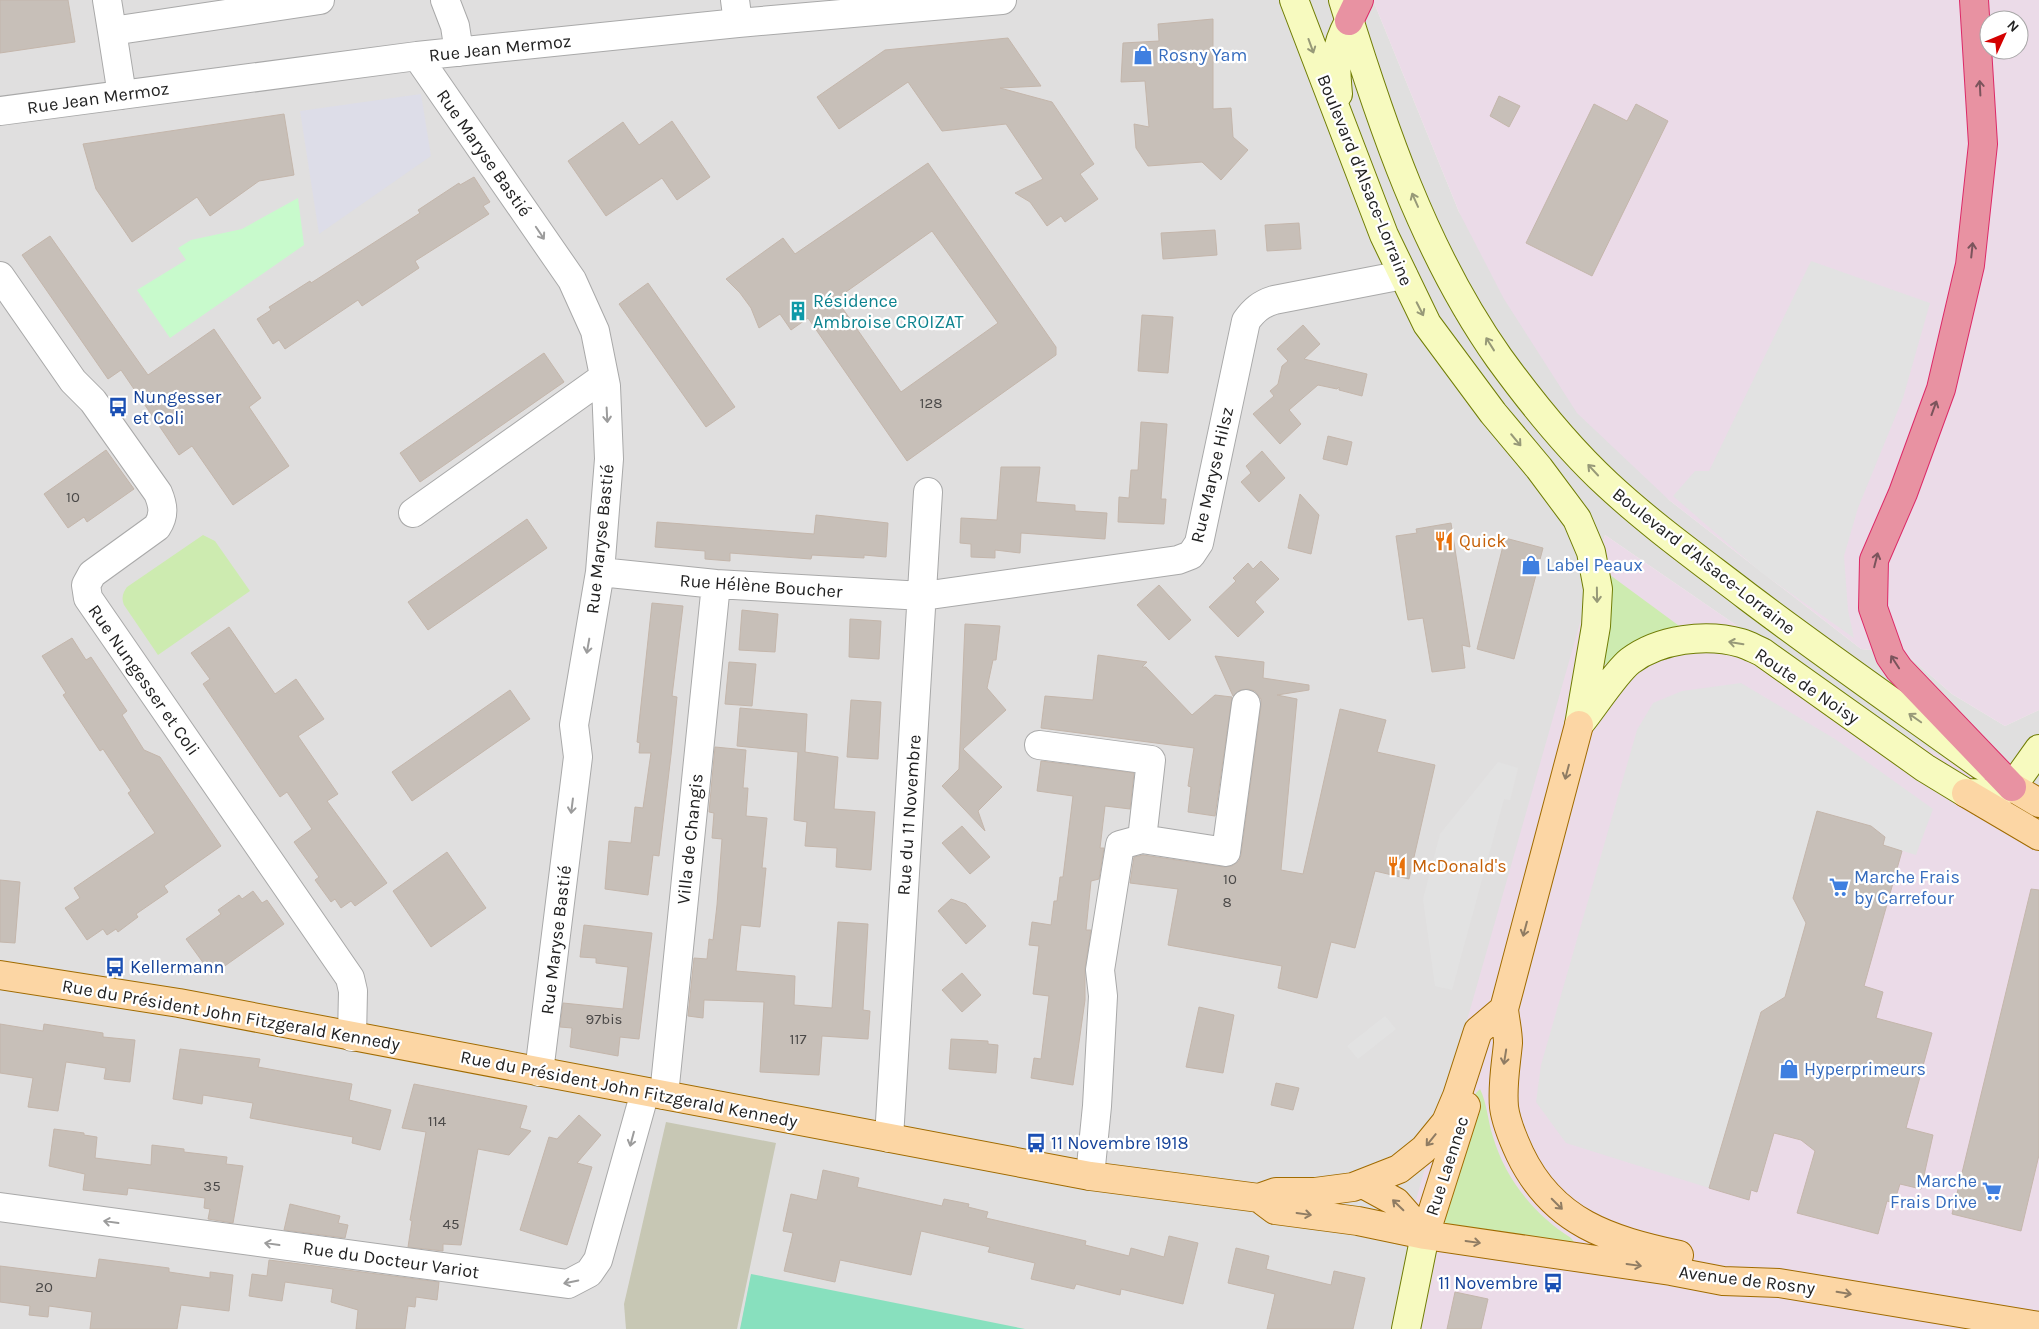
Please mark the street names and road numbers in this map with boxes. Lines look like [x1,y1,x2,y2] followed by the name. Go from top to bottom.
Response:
[428,30,572,66] street label: Rue Jean Mermoz
[1312,71,1418,289] street label: Boulevard d'Alsace-Lorraine
[26,77,170,119] street label: Rue Jean Mermoz
[432,85,536,221] street label: Rue Maryse Bastié
[1186,405,1238,545] street label: Rue Maryse Hilsz
[581,463,619,615] street label: Rue Maryse Bastié
[1608,483,1800,639] street label: Boulevard d'Alsace-Lorraine
[679,569,844,603] street label: Rue Hélène Boucher
[84,600,204,760] street label: Rue Nungesser et Coli
[1751,643,1864,729] street label: Route de Noisy
[892,734,926,896] street label: Rue du 11 Novembre
[672,772,708,906] street label: Villa de Changis
[536,864,576,1016] street label: Rue Maryse Bastié
[60,974,402,1056] street label: Rue du Président John Fitzgerald Kennedy
[459,1045,800,1133] street label: Rue du Président John Fitzgerald Kennedy
[1421,1113,1473,1219] street label: Rue Laennec
[301,1237,481,1283] street label: Rue du Docteur Variot
[1678,1261,1817,1299] street label: Avenue de Rosny

